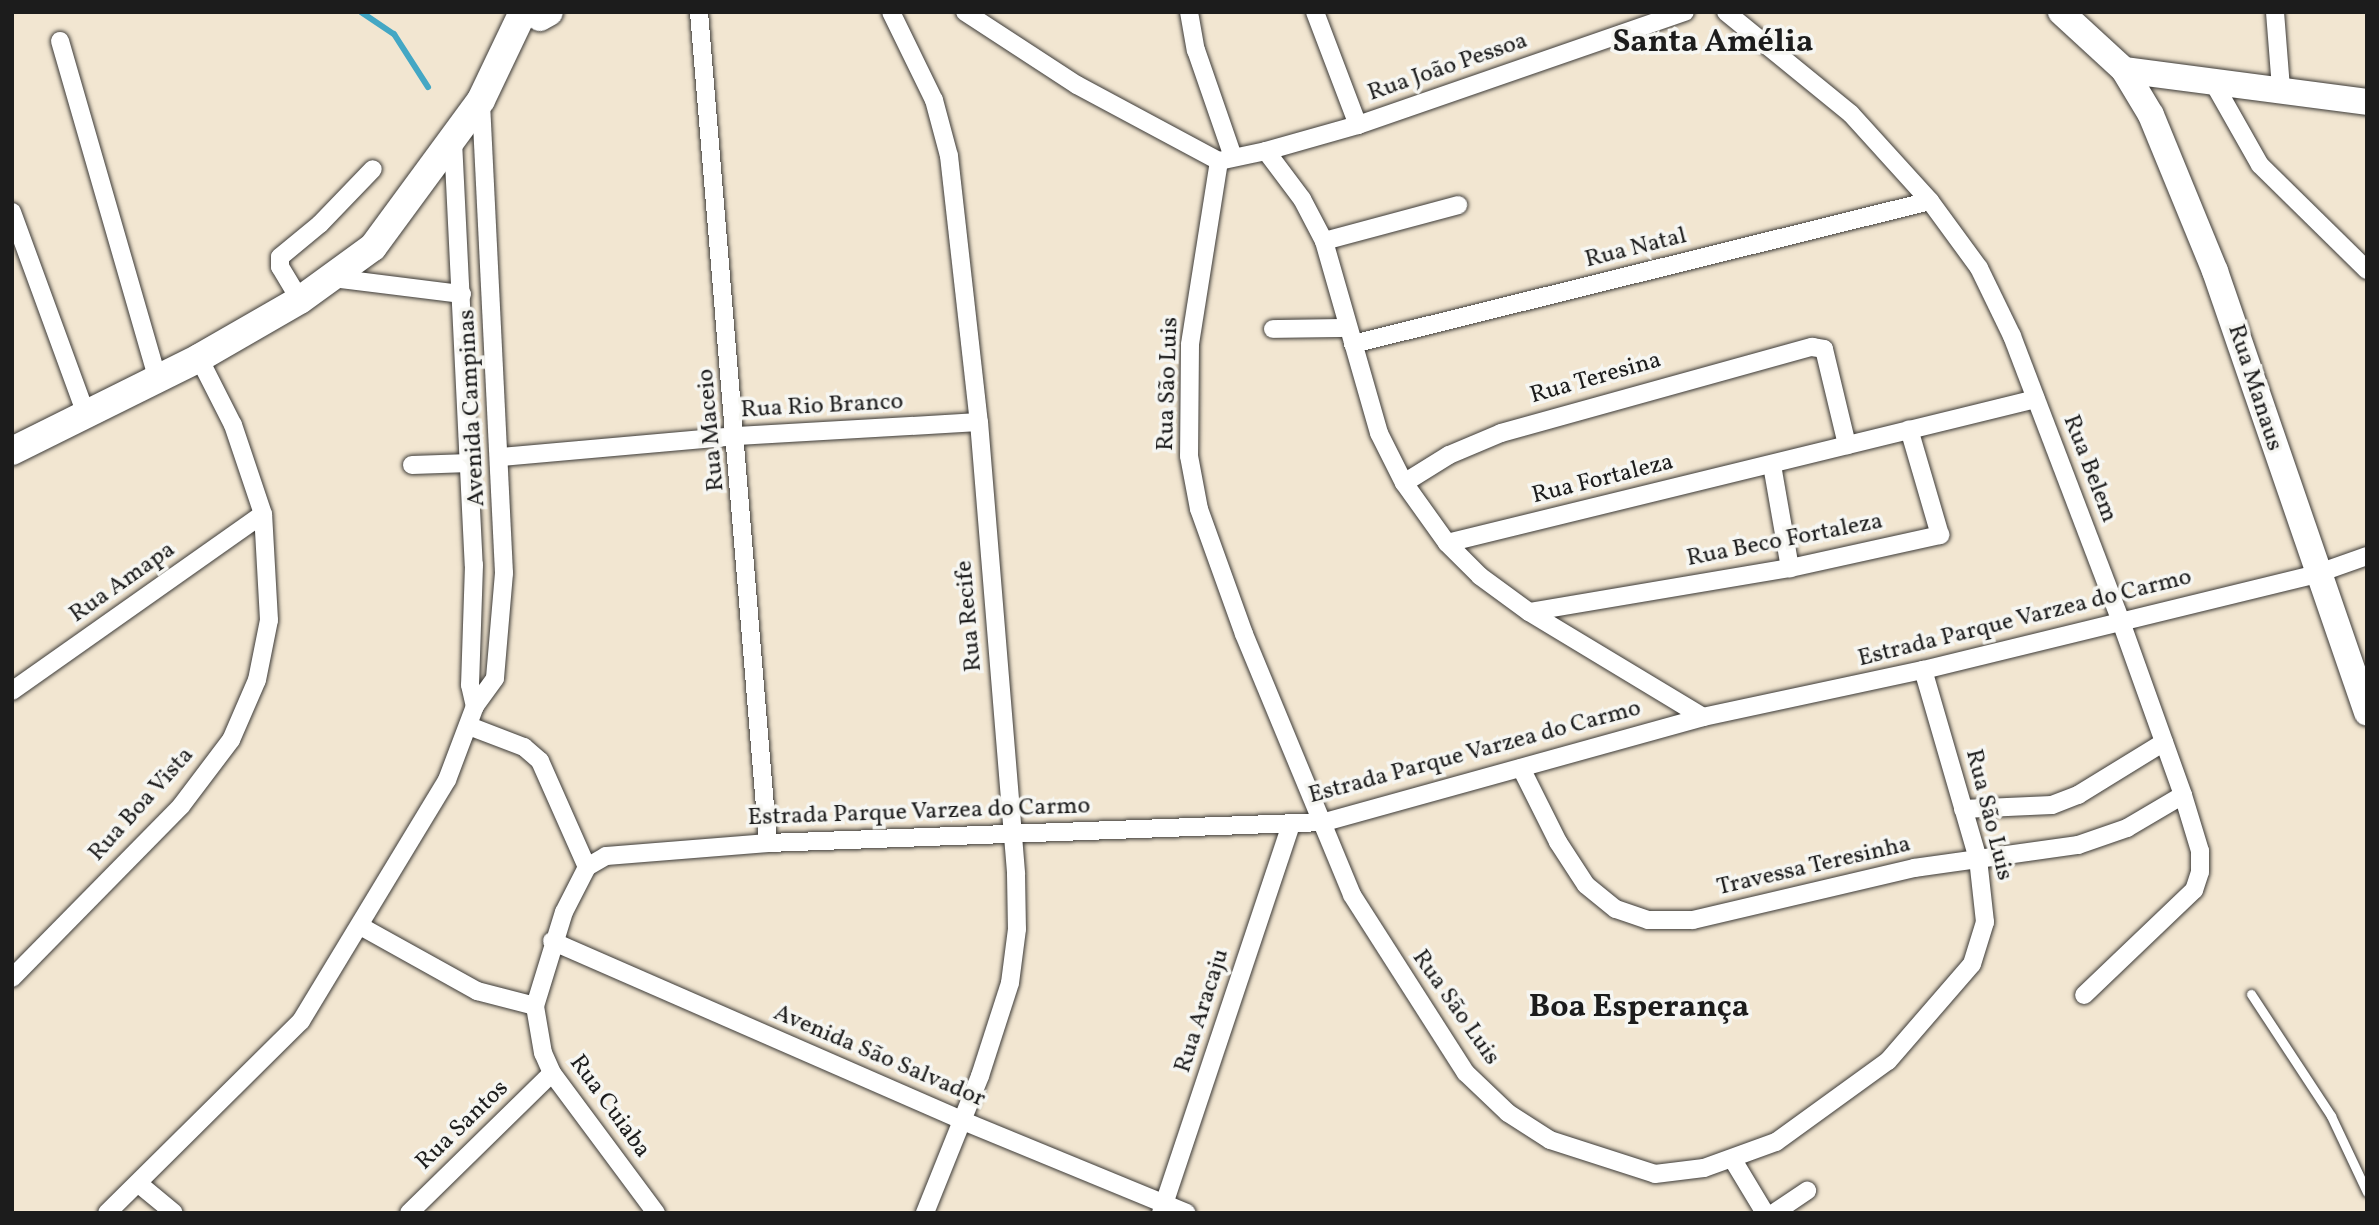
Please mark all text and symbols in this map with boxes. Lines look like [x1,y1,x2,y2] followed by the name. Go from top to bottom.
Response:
[1612,24,1814,62] district label: Santa Amélia
[1364,27,1532,109] street label: Rua João Pessoa
[1582,222,1690,276] street label: Rua Natal
[453,309,493,507] street label: Avenida Campinas
[1152,317,1186,451] street label: Rua São Luis
[2220,321,2288,455] street label: Rua Manaus
[1527,346,1665,412] street label: Rua Teresina
[692,367,732,493] street label: Rua Maceio
[740,388,904,426] street label: Rua Rio Branco
[2055,411,2123,527] street label: Rua Belem
[1529,449,1677,511] street label: Rua Fortaleza
[1684,508,1886,574] street label: Rua Beco Fortaleza
[65,536,181,630] street label: Rua Amapa
[951,559,989,673] street label: Rua Recife
[1855,563,2195,675] street label: Estrada Parque Varzea do Carmo
[1305,695,1645,811] street label: Estrada Parque Varzea do Carmo
[83,742,201,868] street label: Rua Boa Vista
[1958,747,2018,883] street label: Rua São Luis
[747,793,1091,833] street label: Estrada Parque Varzea do Carmo
[1714,831,1914,903] street label: Travessa Teresinha
[1169,945,1237,1077] street label: Rua Aracaju
[1405,945,1505,1071] street label: Rua São Luis
[1529,989,1749,1027] district label: Boa Esperança
[769,999,989,1115] street label: Avenida São Salvador
[562,1050,656,1164] street label: Rua Cuiaba
[411,1075,515,1177] street label: Rua Santos

